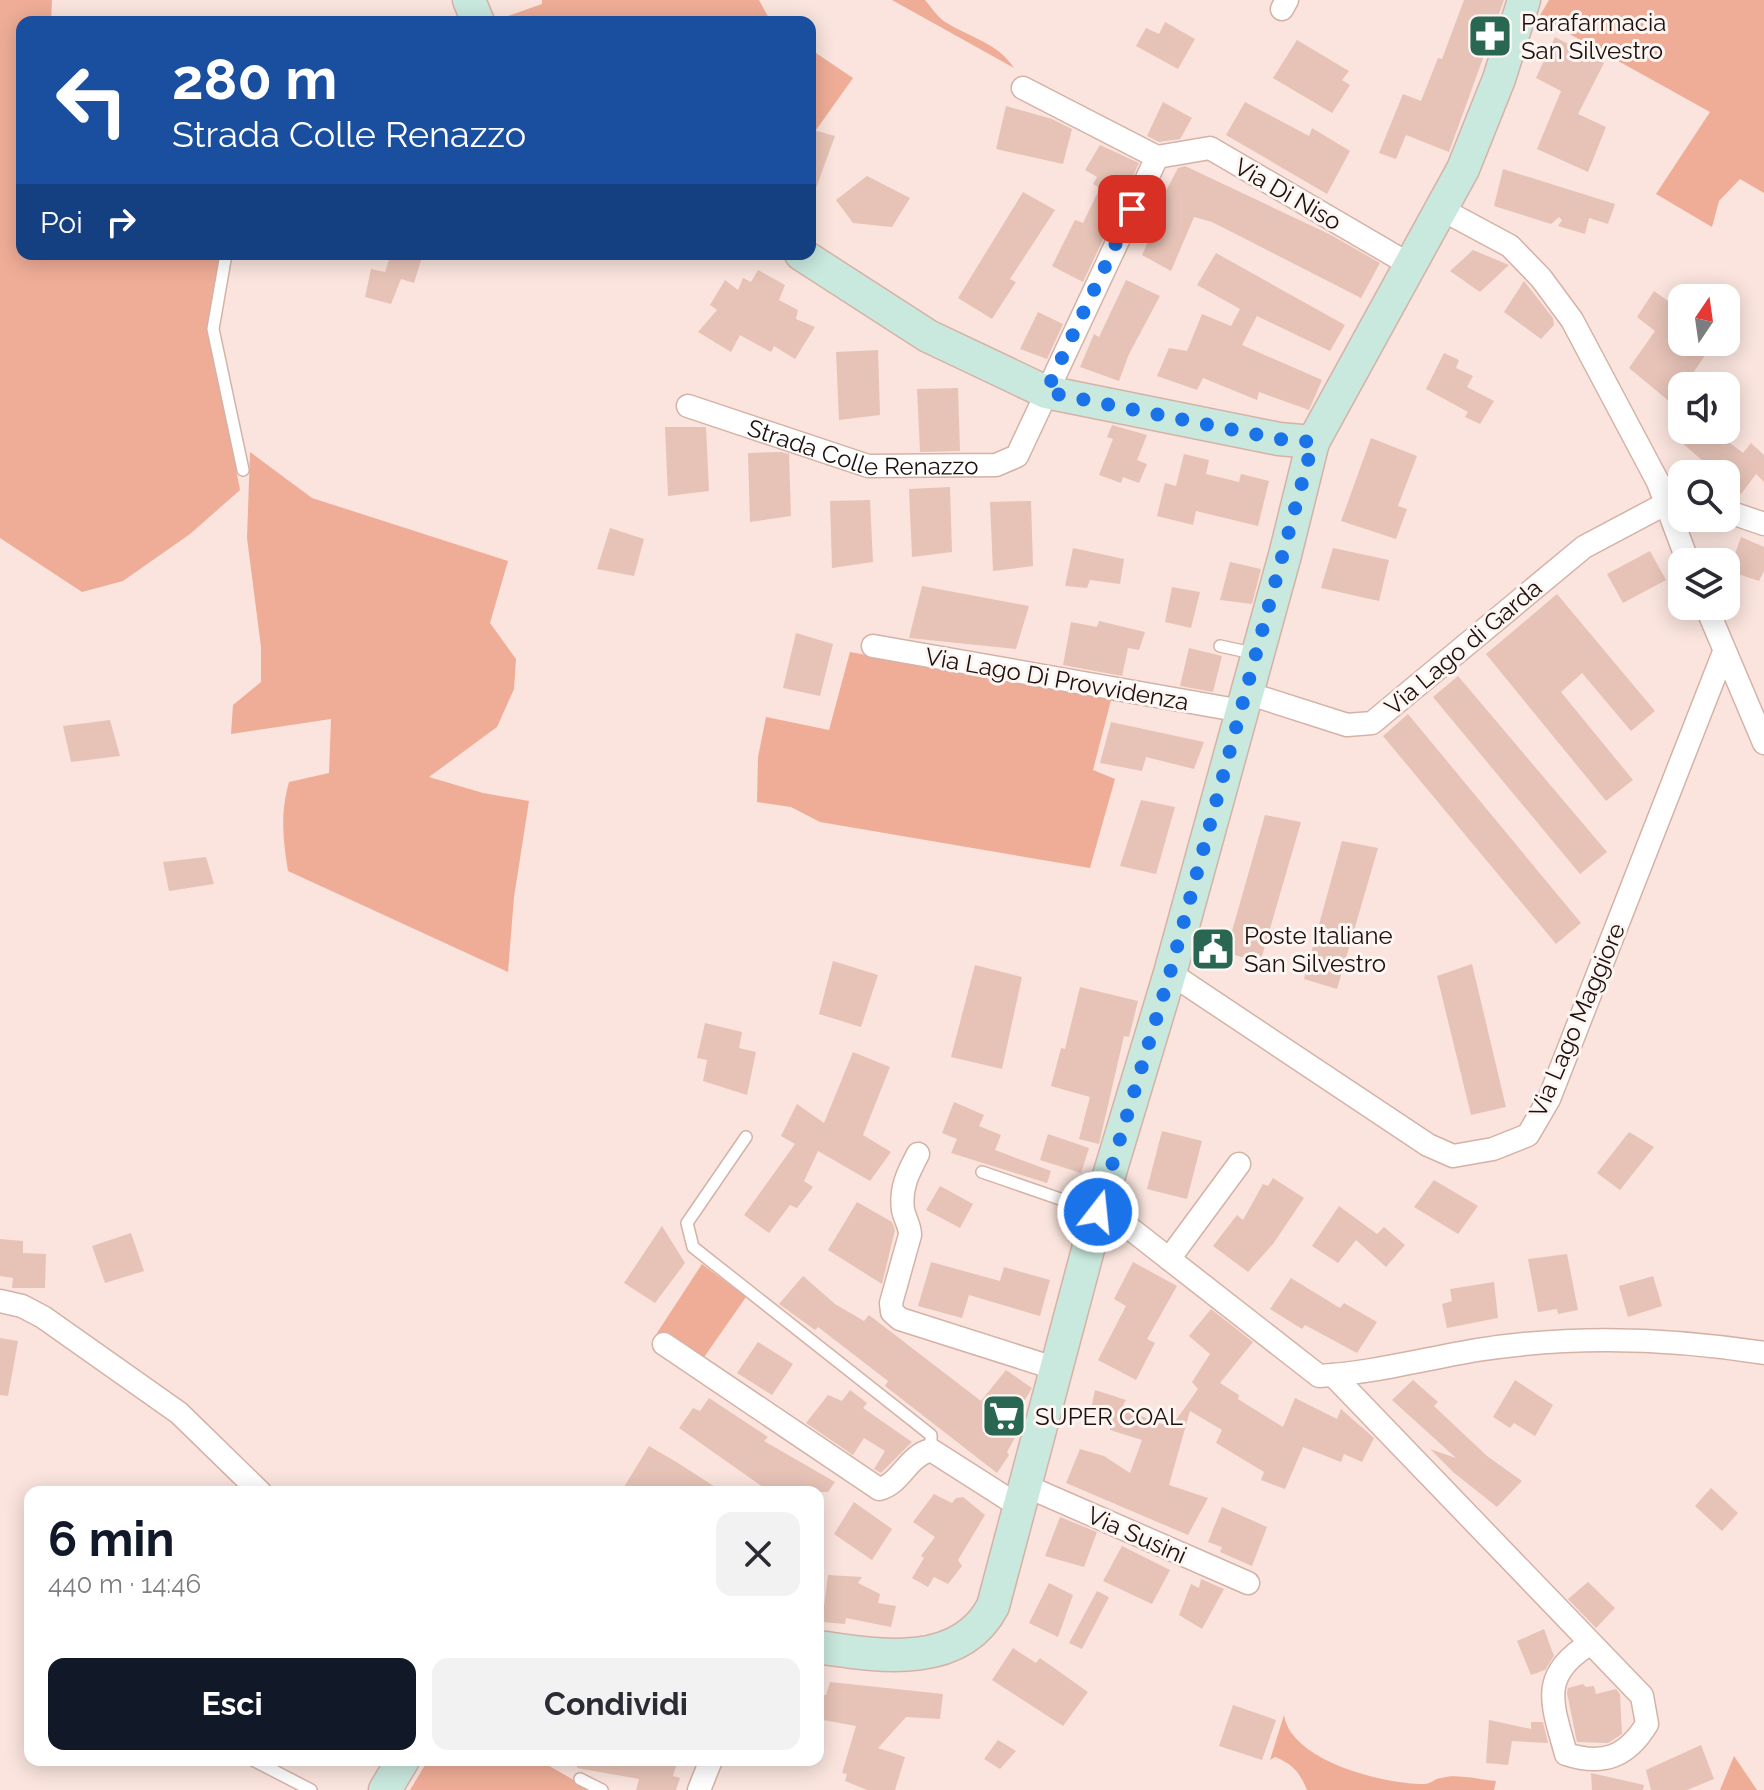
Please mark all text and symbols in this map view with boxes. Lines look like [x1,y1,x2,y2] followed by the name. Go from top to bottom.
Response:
[1521,8,1666,65] place label: Parafarmacia San Silvestro
[1466,12,1514,60] pharmacy icon: Parafarmacia San Silvestro
[172,46,337,112] text: 280 m
[40,48,144,152] icon: left
[172,113,526,155] text: Strada Colle Renazzo
[1229,152,1347,236] street label: Via Di Niso
[1098,175,1166,243] pin
[1110,187,1154,231] icon: arrive
[99,200,143,244] icon: right
[40,205,83,240] text: Poi
[1668,284,1740,356] north arrow
[1668,284,1740,620] map controls
[1668,372,1740,444] button: sound
[744,412,978,481] street label: Strada Colle Renazzo
[1668,460,1740,532] button: search
[1668,548,1740,620] button: layers
[1379,573,1547,721] street label: Via Lago di Garda
[923,642,1191,716] street label: Via Lago Di Provvidenza
[1523,918,1631,1122] street label: Via Lago Maggiore
[1244,921,1392,978] place label: Poste Italiane San Silvestro
[1189,925,1237,973] public building icon: Poste Italiane San Silvestro
[1056,1170,1140,1254] position arrow
[980,1392,1028,1440] supermarket icon: SUPER COAL
[1035,1402,1183,1431] place label: SUPER COAL
[1083,1500,1191,1570] street label: Via Susini
[48,1511,175,1567] text: 6 min
[716,1512,800,1596] button: close
[48,1569,201,1599] text: 440 m · 14:46
[48,1658,416,1750] button: Esci
[432,1658,800,1750] button: Condividi

